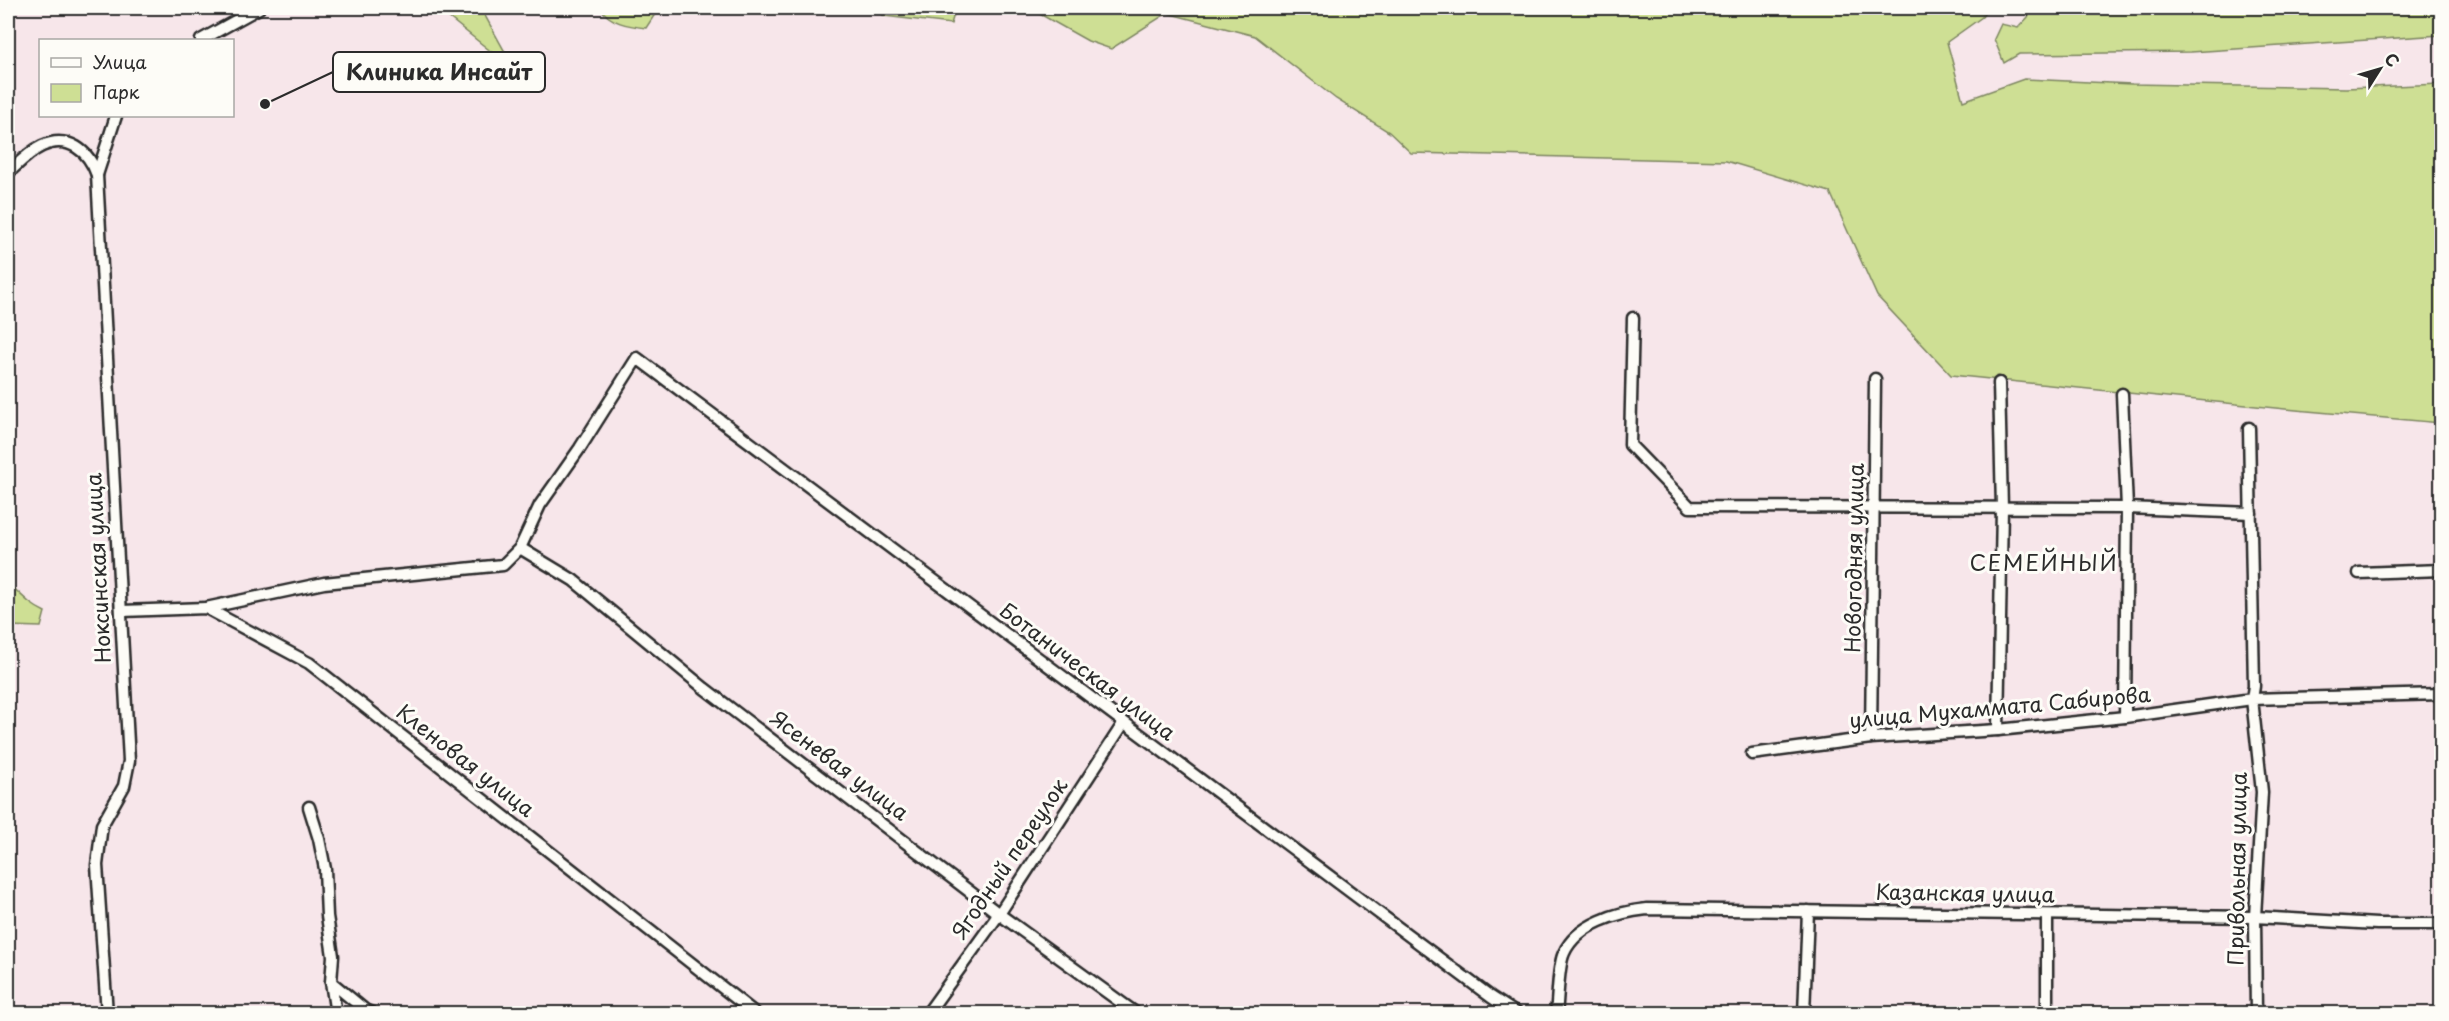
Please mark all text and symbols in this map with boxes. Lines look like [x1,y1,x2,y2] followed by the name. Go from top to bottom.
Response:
[39,39,234,117] legend
[2350,39,2410,99] north arrow
[2380,47,2406,71] text: С
[93,48,147,75] text: Улица
[333,52,545,92] callout: Клиника Инсайт
[346,54,533,87] text: Клиника Инсайт
[93,78,140,105] text: Парк
[1835,462,1871,653] street label: Новогодняя улица
[76,471,118,664] street label: Ноксинская улица
[1970,545,2118,578] district label: СЕМЕЙНЫЙ
[993,593,1184,748] street label: Ботаническая улица
[1848,677,2152,735] street label: улица Мухаммата Сабирова
[390,695,543,824] street label: Кленовая улица
[764,702,917,828] street label: Ясеневая улица
[942,771,1074,945] street label: Ягодный переулок
[2218,771,2254,966] street label: Привольная улица
[1875,874,2056,910] street label: Казанская улица

